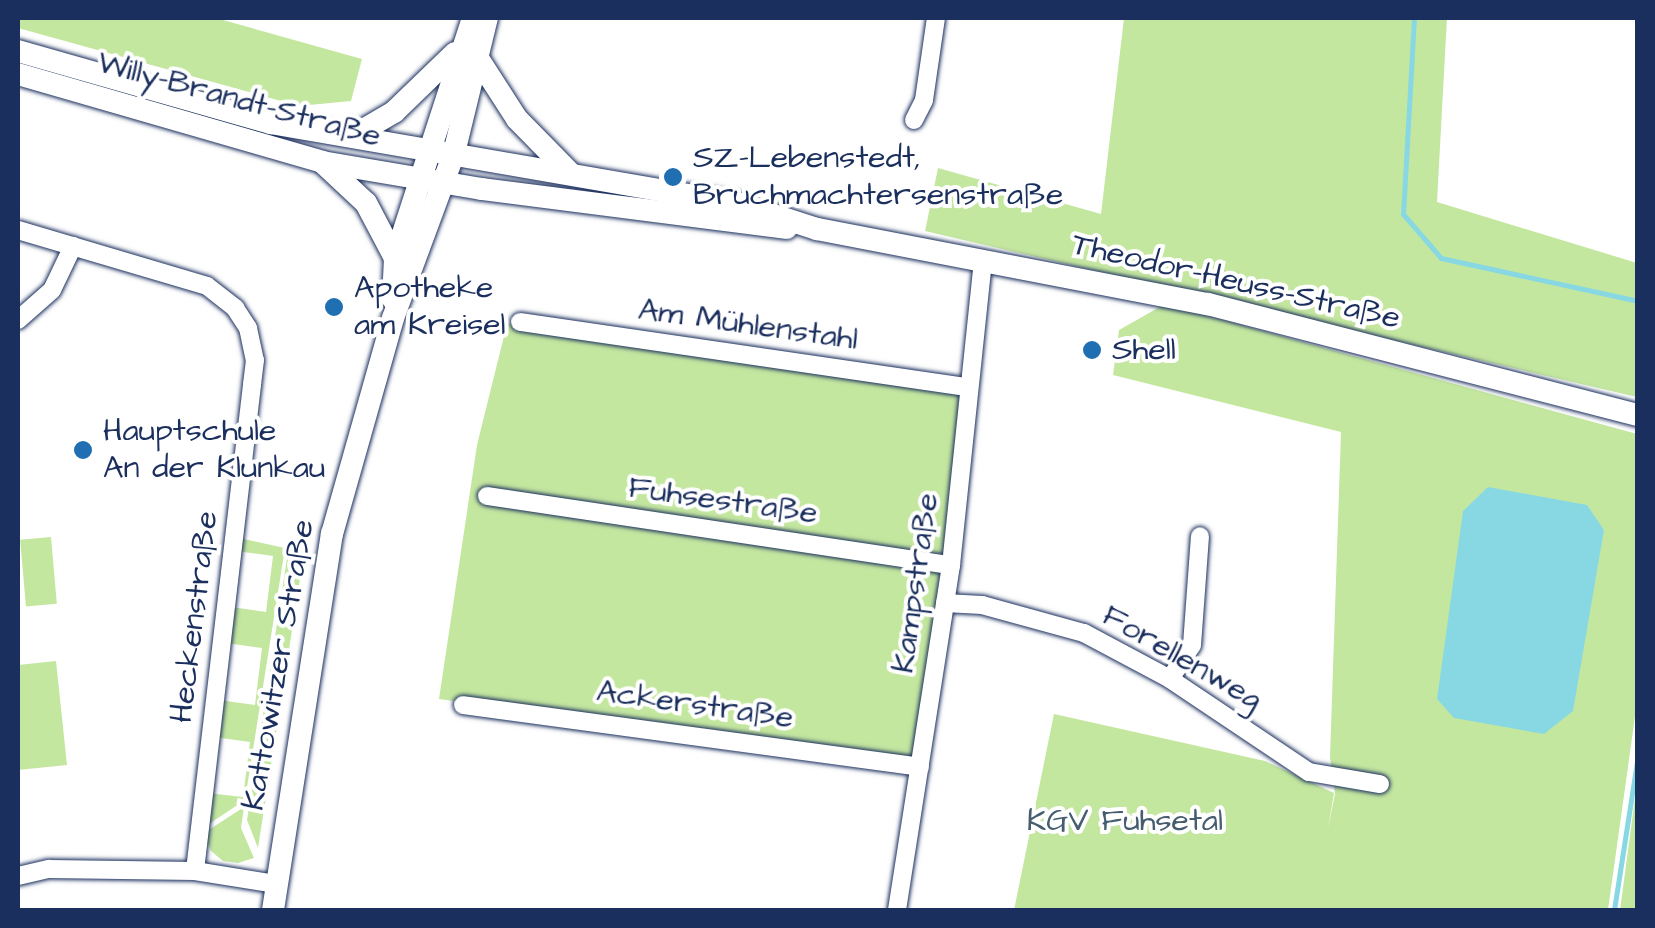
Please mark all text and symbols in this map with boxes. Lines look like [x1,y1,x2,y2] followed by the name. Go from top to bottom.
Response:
[93,44,385,156] street label: Willy-Brandt-Straße
[693,140,1063,215] place label: SZ-Lebenstedt, Bruchmachtersenstraße
[662,166,684,188] marker: SZ-Lebenstedt, Bruchmachtersenstraße
[1068,226,1404,338] street label: Theodor-Heuss-Straße
[354,270,506,345] place label: Apotheke am Kreisel
[636,291,860,359] street label: Am Mühlenstahl
[323,296,345,318] marker: Apotheke am Kreisel
[1112,331,1176,369] place label: Shell
[1081,339,1103,361] marker: Shell
[103,413,325,488] place label: Hauptschule An der Klunkau
[72,439,94,461] marker: Hauptschule An der Klunkau
[626,469,820,533] street label: Fuhsestraße
[884,491,948,675] street label: Kampstraße
[163,509,227,725] street label: Heckenstraße
[235,517,323,813] street label: Kattowitzer Straße
[1095,597,1269,719] street label: Forellenweg
[594,672,796,738] street label: Ackerstraße
[1027,802,1223,840] park label: KGV Fuhsetal

